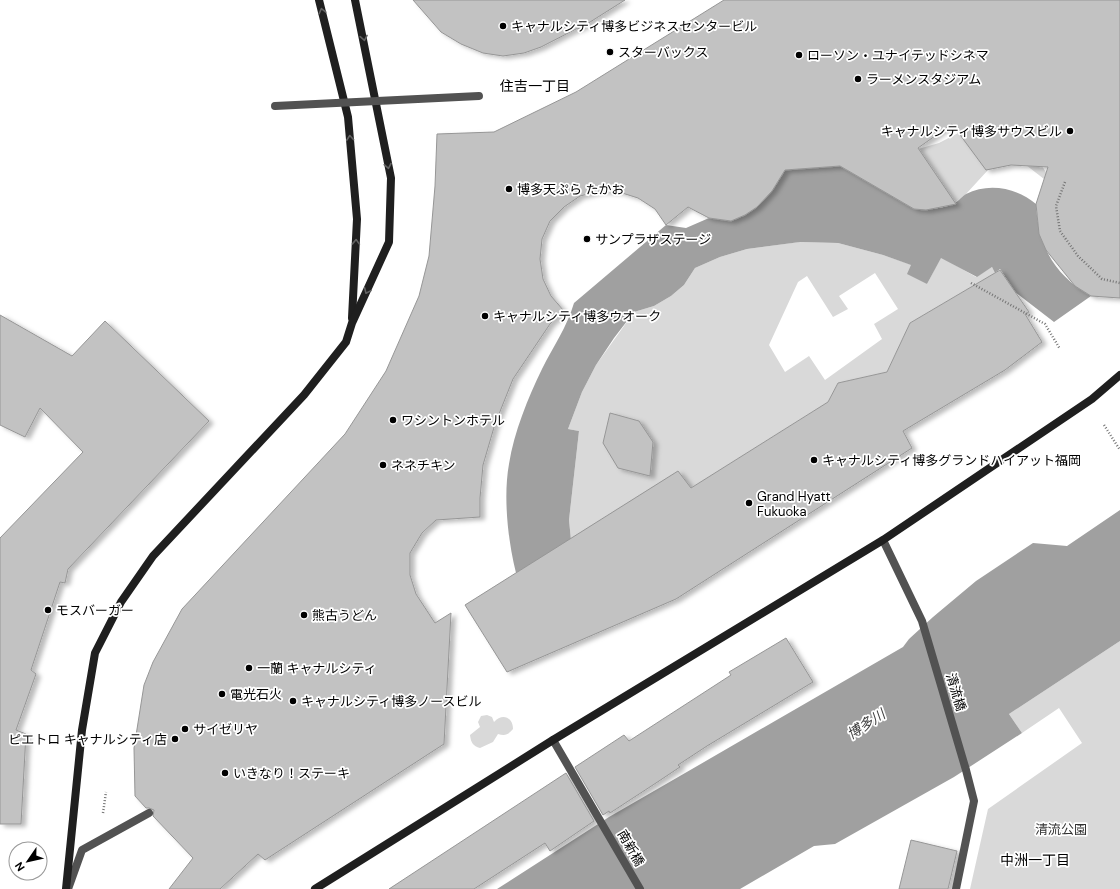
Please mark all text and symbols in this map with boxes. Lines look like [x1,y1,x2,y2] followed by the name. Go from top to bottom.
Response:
[318,8,327,15] one-way arrow
[511,18,757,35] place label: キャナルシティ博多ビジネスセンタービル
[498,21,508,31] marker: キャナルシティ博多ビジネスセンタービル
[360,35,368,41] one-way arrow
[618,44,708,61] place label: スターバックス
[605,47,615,57] marker: スターバックス
[807,47,989,64] place label: ローソン・ユナイテッドシネマ
[794,50,804,60] marker: ローソン・ユナイテッドシネマ
[866,71,981,88] place label: ラーメンスタジアム
[853,74,863,84] marker: ラーメンスタジアム
[500,77,570,95] district label: 住吉一丁目
[881,123,1062,140] place label: キャナルシティ博多サウスビル
[1065,126,1075,136] marker: キャナルシティ博多サウスビル
[345,135,354,141] one-way arrow
[384,163,392,169] one-way arrow
[517,181,624,198] place label: 博多天ぷら たかお
[504,184,514,194] marker: 博多天ぷら たかお
[595,231,711,248] place label: サンプラザステージ
[582,234,592,244] marker: サンプラザステージ
[351,239,360,245] one-way arrow
[364,286,372,294] one-way arrow
[493,308,661,325] place label: キャナルシティ博多ウオーク
[480,311,490,321] marker: キャナルシティ博多ウオーク
[401,412,505,429] place label: ワシントンホテル
[388,415,398,425] marker: ワシントンホテル
[822,452,1081,469] place label: キャナルシティ博多グランドハイアット福岡
[809,455,819,465] marker: キャナルシティ博多グランドハイアット福岡
[391,457,456,474] place label: ネネチキン
[378,460,388,470] marker: ネネチキン
[757,488,831,520] place label: Grand Hyatt Fukuoka
[744,498,754,508] marker: Grand Hyatt Fukuoka
[56,602,134,619] place label: モスバーガー
[43,605,53,615] marker: モスバーガー
[312,607,377,624] place label: 熊古うどん
[299,610,309,620] marker: 熊古うどん
[257,660,377,677] place label: 一蘭 キャナルシティ
[244,663,254,673] marker: 一蘭 キャナルシティ
[942,671,970,713] street label: 清流橋
[230,686,282,703] place label: 電光石火
[217,689,227,699] marker: 電光石火
[301,693,482,710] place label: キャナルシティ博多ノースビル
[288,696,298,706] marker: キャナルシティ博多ノースビル
[843,704,890,743] water label: 博多川
[193,721,258,738] place label: サイゼリヤ
[180,724,190,734] marker: サイゼリヤ
[8,731,167,748] place label: ピエトロ キャナルシティ店
[170,734,180,744] marker: ピエトロ キャナルシティ店
[233,765,350,782] place label: いきなり！ステーキ
[220,768,230,778] marker: いきなり！ステーキ
[1035,821,1087,838] park label: 清流公園
[614,827,648,869] street label: 南新橋
[8,841,48,881] north arrow
[1000,851,1070,869] district label: 中洲一丁目
[12,859,28,874] text: N

